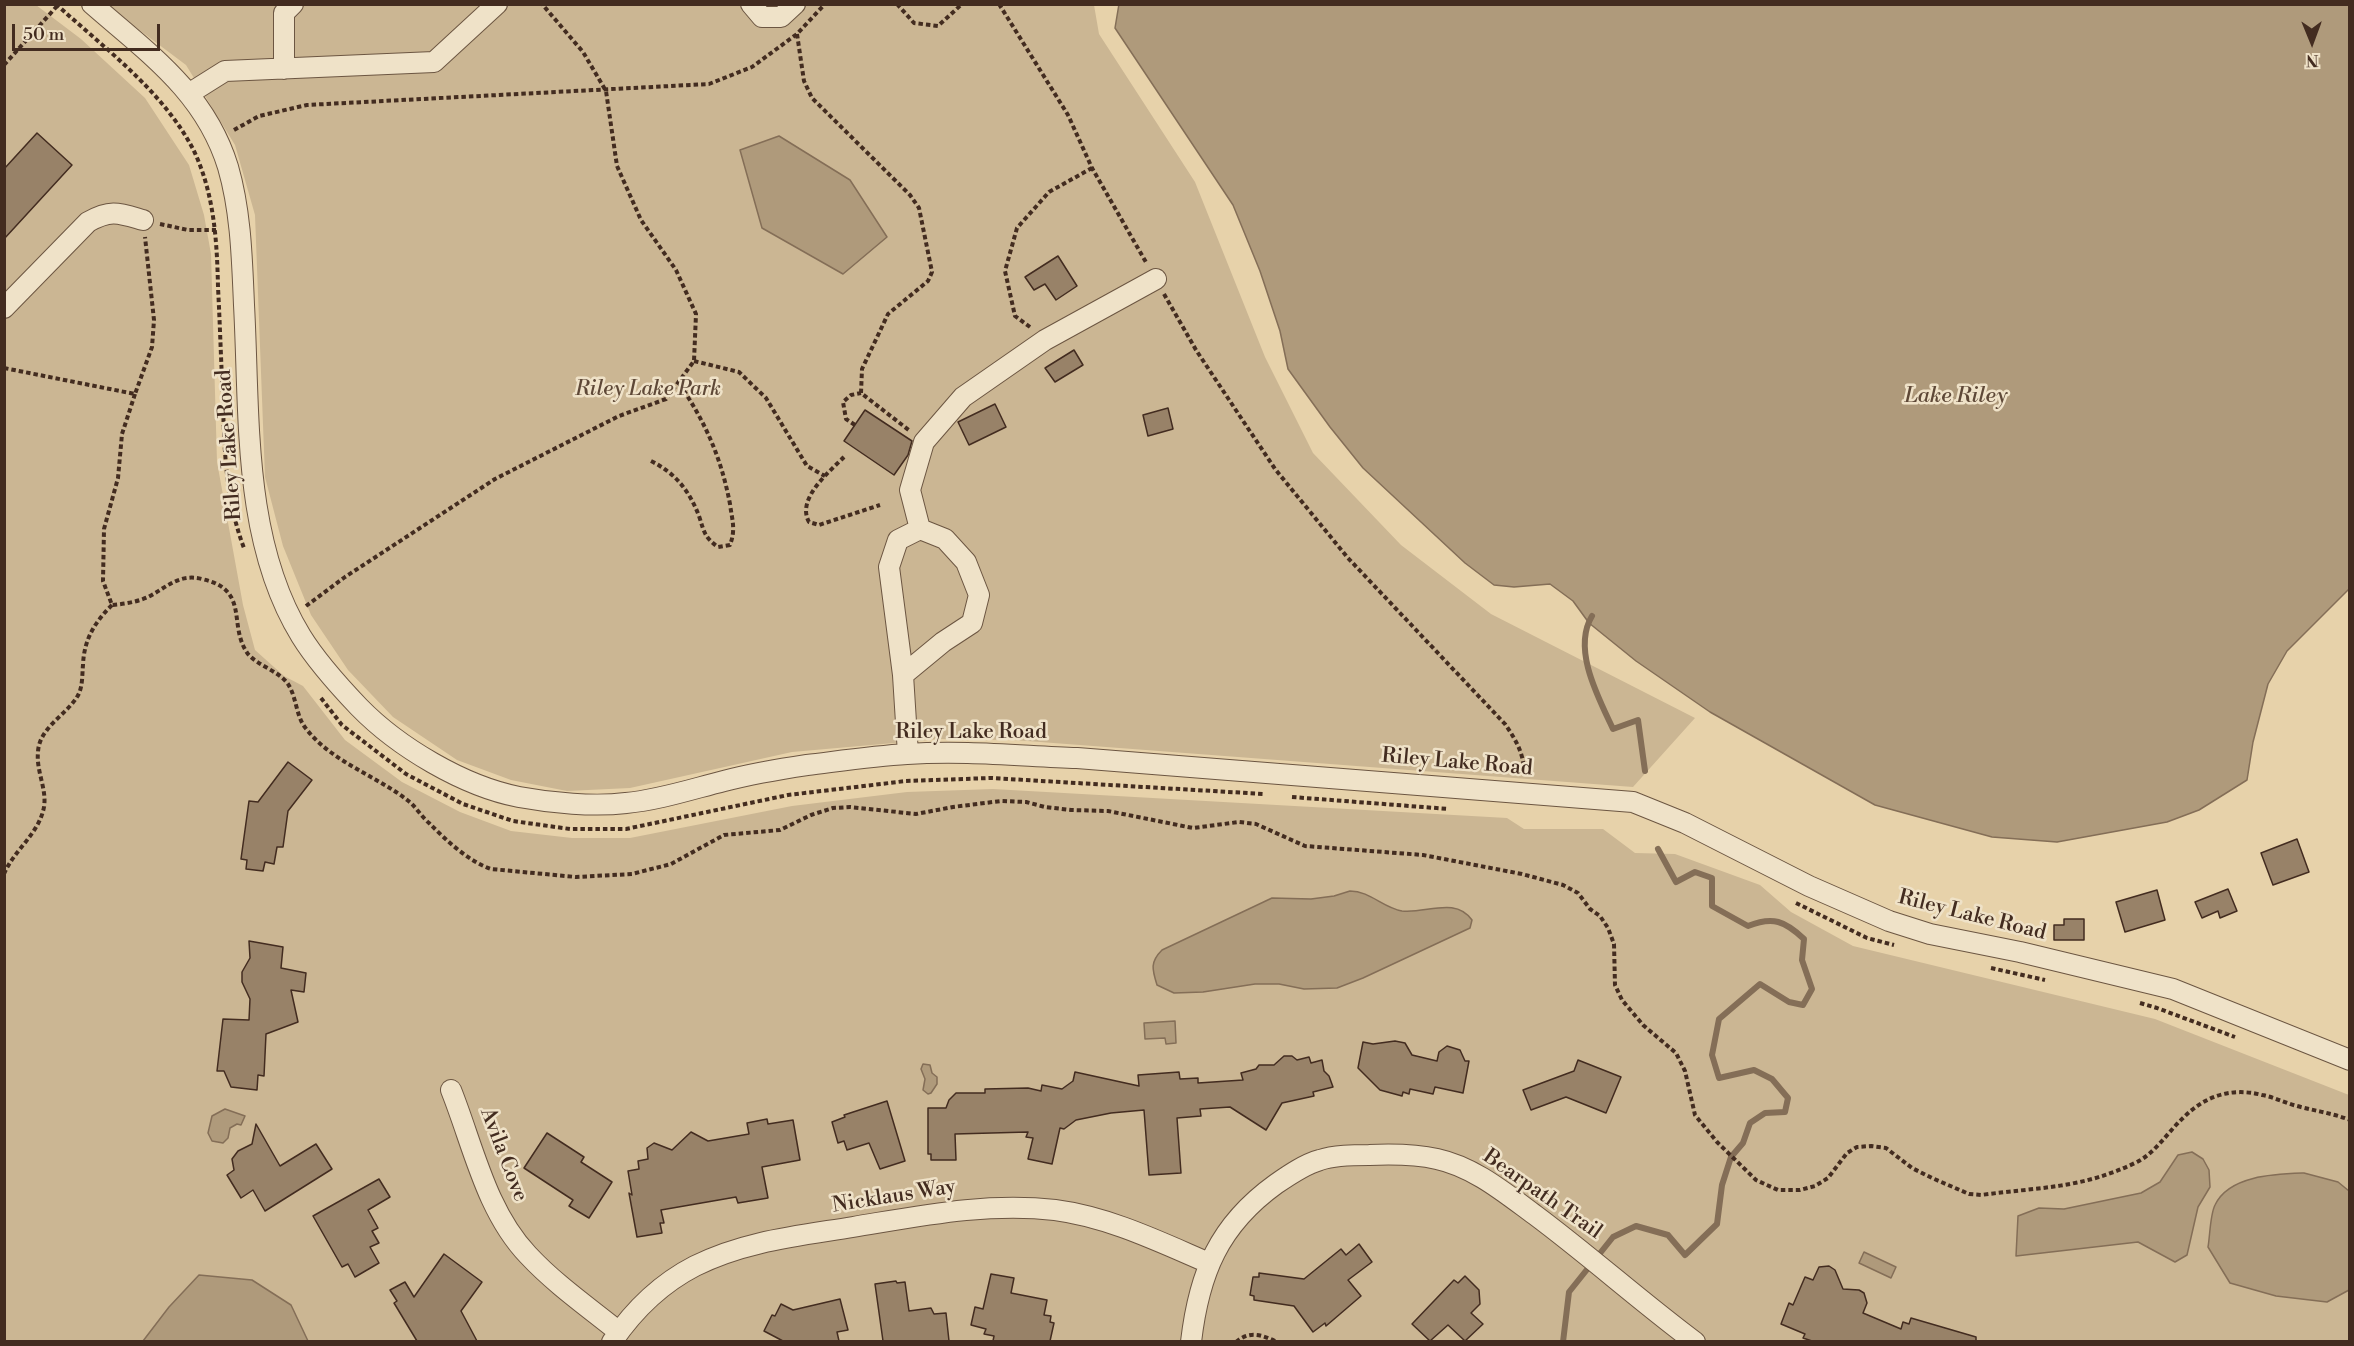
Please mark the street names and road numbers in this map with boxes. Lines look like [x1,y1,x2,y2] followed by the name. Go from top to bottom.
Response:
[212,368,248,522] street label: Riley Lake Road
[895,720,1047,746] street label: Riley Lake Road
[1380,744,1534,782] street label: Riley Lake Road
[1895,885,2049,947] street label: Riley Lake Road
[474,1105,532,1205] street label: Avila Cove
[1478,1145,1606,1245] street label: Bearpath Trail
[830,1175,958,1219] street label: Nicklaus Way

